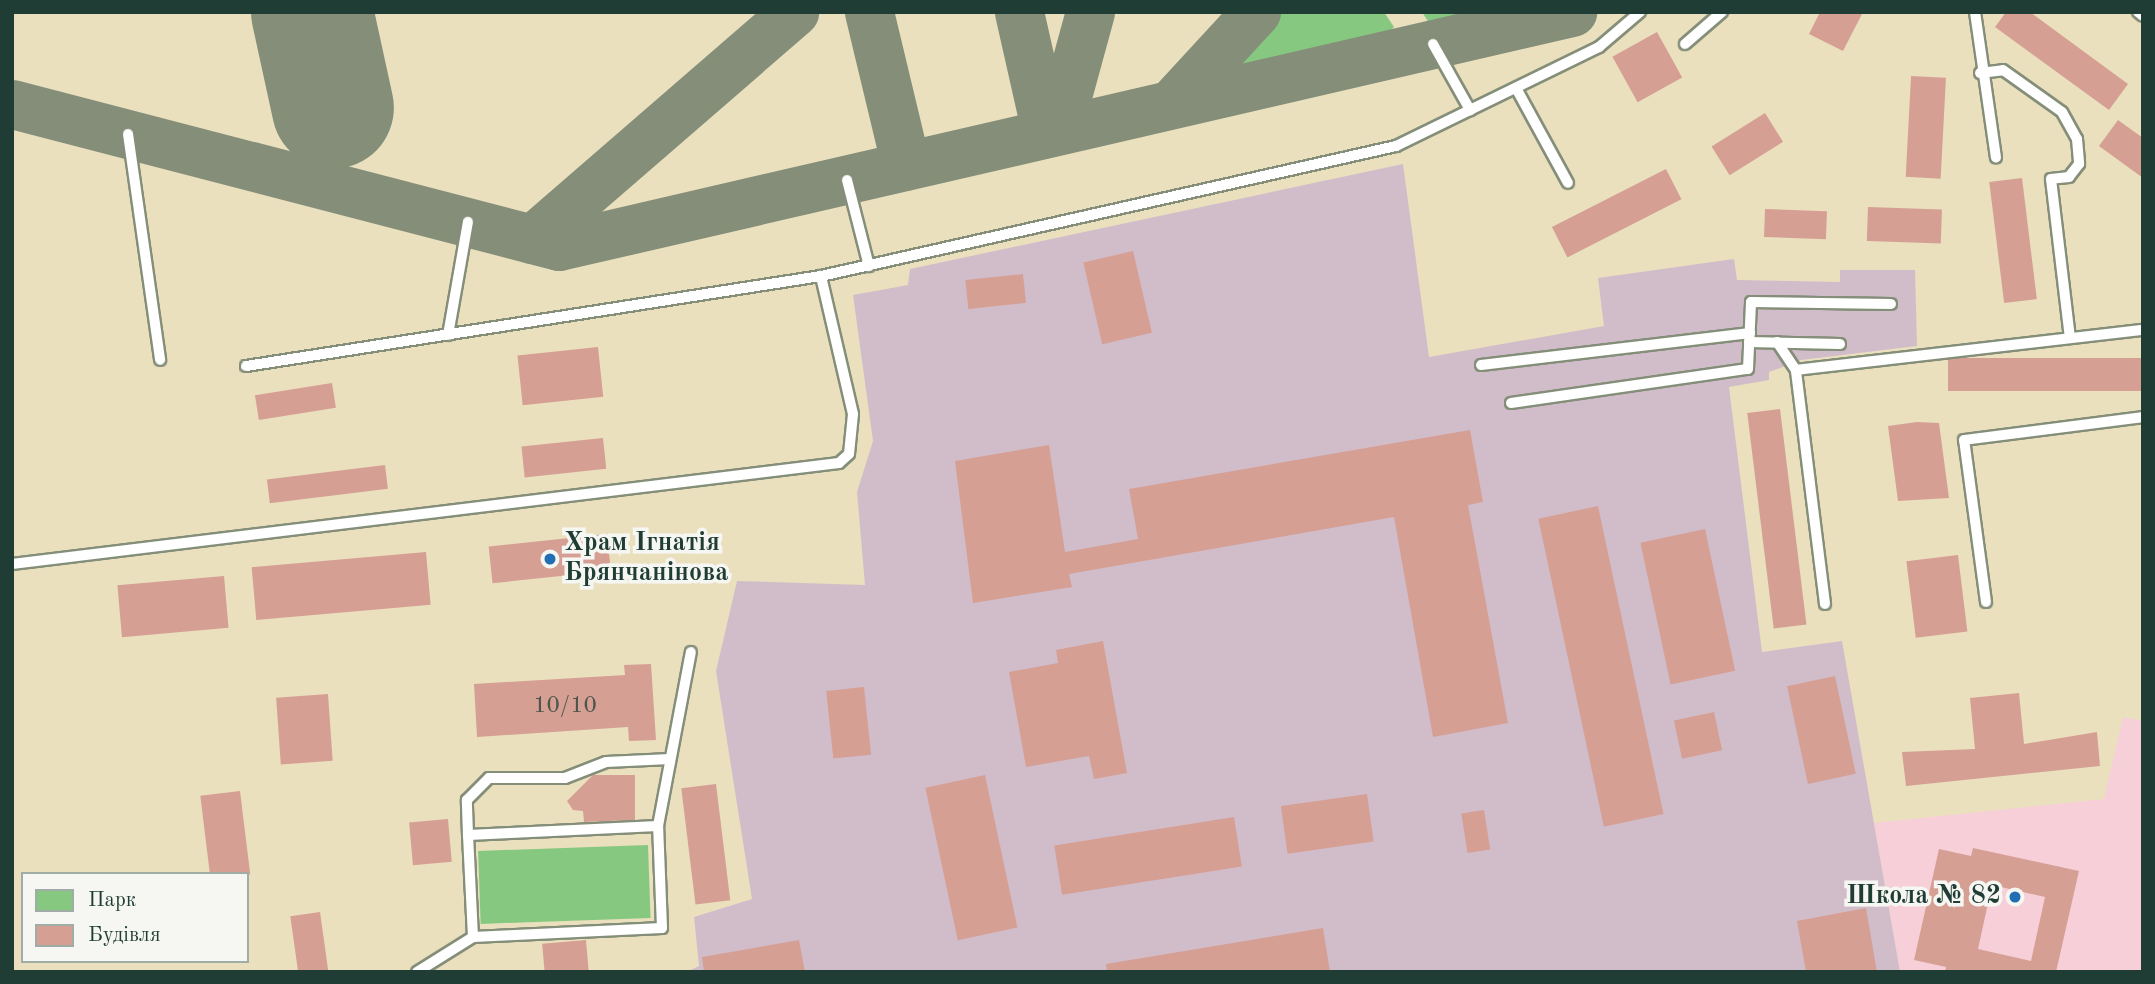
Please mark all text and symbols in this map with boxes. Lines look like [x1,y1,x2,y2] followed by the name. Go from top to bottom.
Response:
[564,528,728,590] place label: Храм Ігнатія Брянчанінова
[542,551,558,567] marker: Храм Ігнатія Брянчанінова
[533,692,597,720] house number: 10/10
[21,872,248,963] legend
[1846,881,2001,913] place label: Школа № 82
[2007,889,2023,905] marker: Школа № 82
[88,890,136,911] text: Парк
[88,925,161,946] text: Будівля

